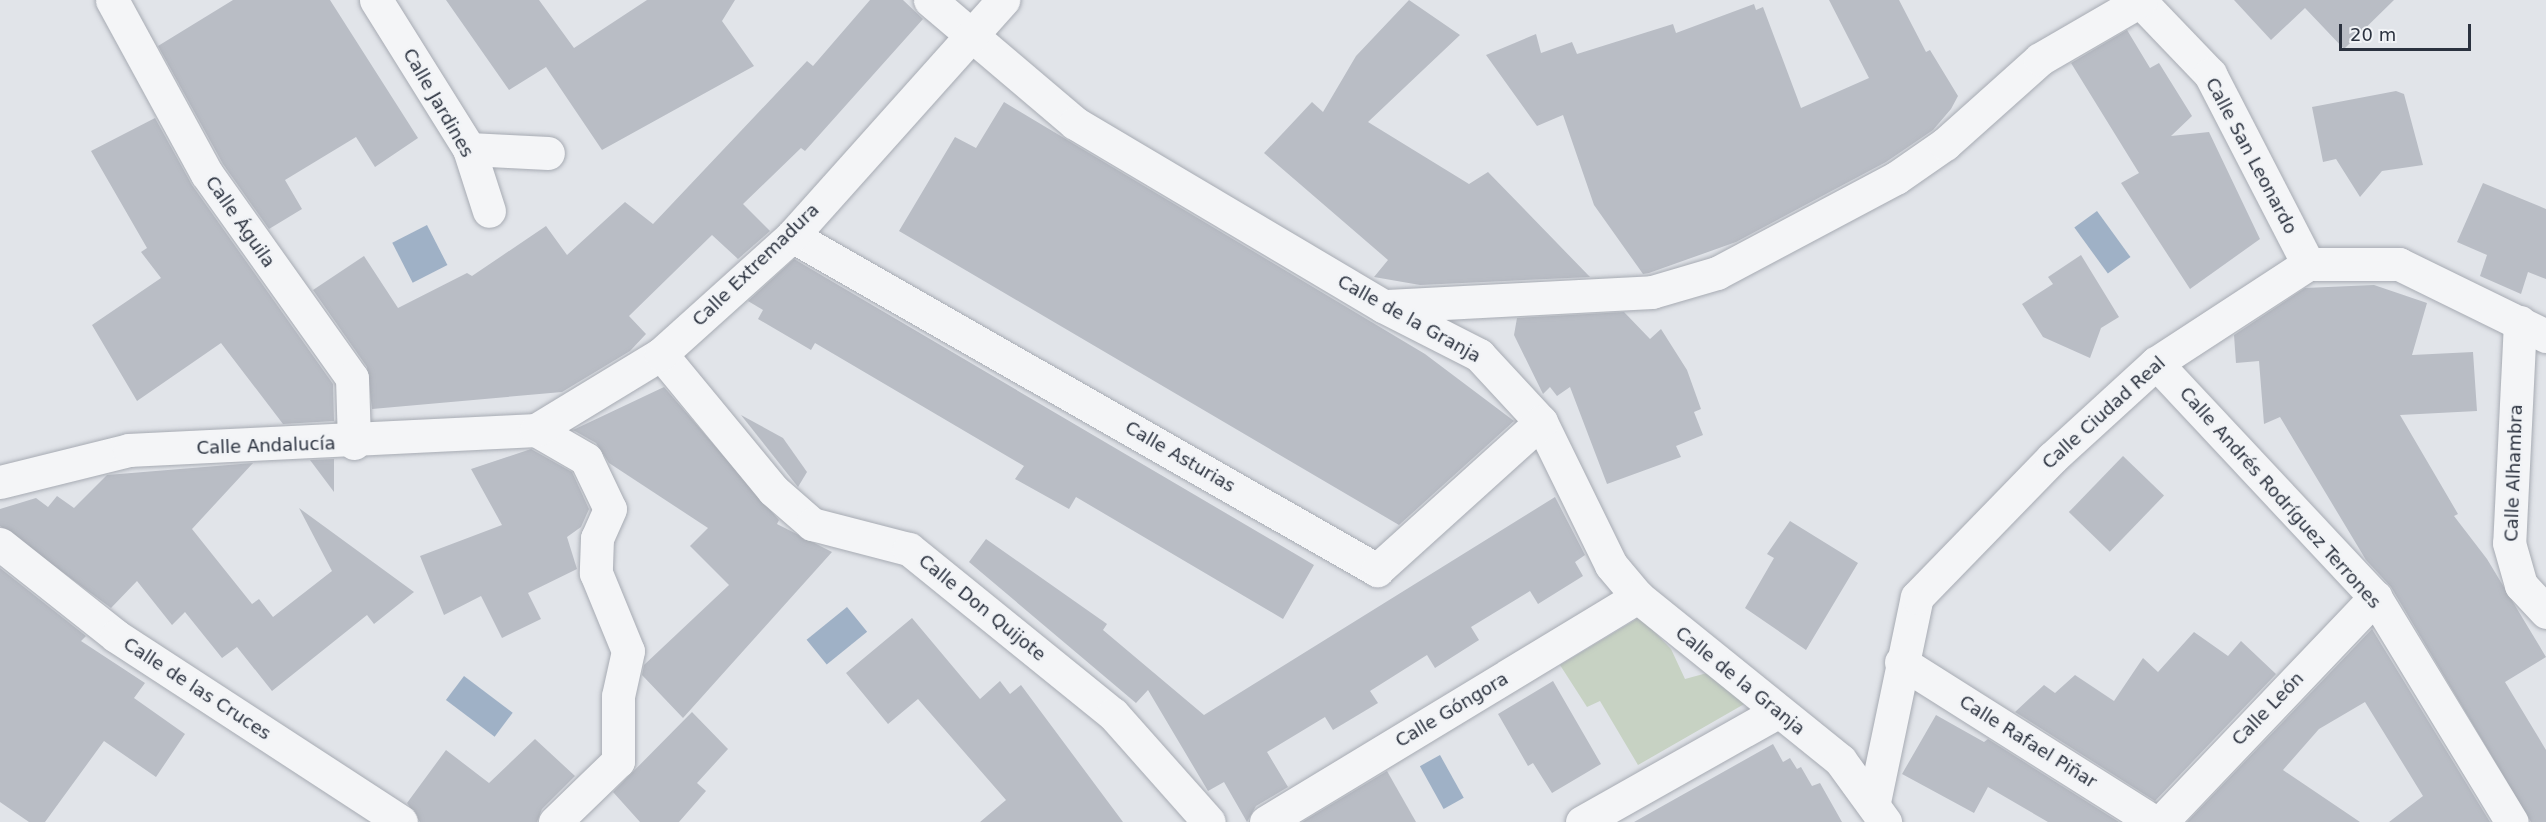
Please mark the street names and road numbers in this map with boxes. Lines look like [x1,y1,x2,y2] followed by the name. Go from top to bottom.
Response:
[398,45,478,161] street label: Calle Jardines
[2201,74,2301,238] street label: Calle San Leonardo
[201,172,279,272] street label: Calle Águila
[688,199,824,331] street label: Calle Extremadura
[1334,271,1484,367] street label: Calle de la Granja
[2038,352,2170,474] street label: Calle Ciudad Real
[2175,383,2385,613] street label: Calle Andrés Rodríguez Terrones
[2501,404,2527,542] street label: Calle Alhambra
[1121,417,1239,497] street label: Calle Asturias
[196,433,336,459] street label: Calle Andalucía
[914,550,1050,666] street label: Calle Don Quijote
[1671,622,1809,740] street label: Calle de la Granja
[119,633,275,745] street label: Calle de las Cruces
[1392,668,1512,752] street label: Calle Góngora
[2228,668,2308,750] street label: Calle León
[1955,691,2101,793] street label: Calle Rafael Piñar

